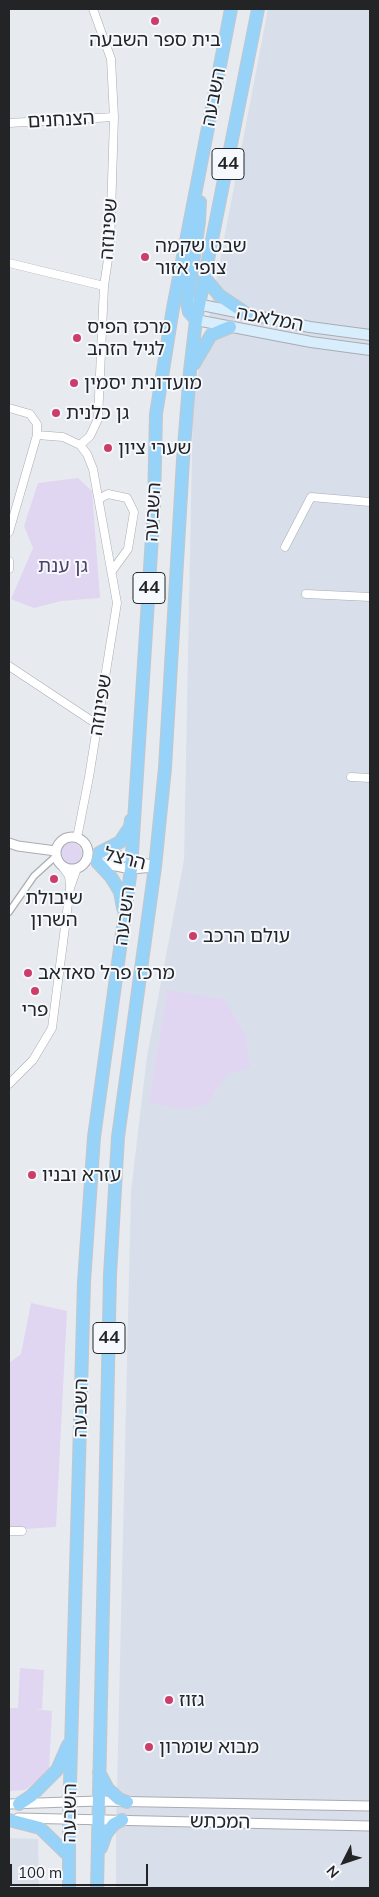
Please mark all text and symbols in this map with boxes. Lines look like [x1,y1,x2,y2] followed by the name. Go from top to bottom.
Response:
[149,15,161,27] marker: בית ספר השבעה
[89,29,221,51] place label: בית ספר השבעה
[197,66,231,128] street label: השבעה
[27,107,95,133] street label: הצנחנים
[212,148,244,180] road number: 44
[95,197,123,261] street label: שפינוזה
[155,235,247,279] place label: שבט שקמה צופי אזור
[139,251,151,263] marker: שבט שקמה צופי אזור
[234,301,306,337] street label: המלאכה
[87,316,171,360] place label: מרכז הפיס לגיל הזהב
[71,332,83,344] marker: מרכז הפיס לגיל הזהב
[84,372,202,394] place label: מועדונית יסמין
[68,377,80,389] marker: מועדונית יסמין
[66,402,129,424] place label: גן כלנית
[50,407,62,419] marker: גן כלנית
[118,437,191,459] place label: שערי ציון
[102,442,114,454] marker: שערי ציון
[140,482,166,542] street label: השבעה
[38,555,88,577] park label: גן ענת
[133,572,165,604] road number: 44
[85,673,117,737] street label: שפינוזה
[102,843,148,875] street label: הרצל
[48,873,60,885] marker: שיבולת השרון
[110,885,140,947] street label: השבעה
[25,887,83,931] place label: שיבולת השרון
[203,925,290,947] place label: עולם הרכב
[187,930,199,942] marker: עולם הרכב
[38,962,175,984] place label: מרכז פרל סאדאב
[22,967,34,979] marker: מרכז פרל סאדאב
[29,985,41,997] marker: פרי
[22,999,48,1021] place label: פרי
[42,1164,121,1186] place label: עזרא ובניו
[26,1169,38,1181] marker: עזרא ובניו
[93,1322,125,1354] road number: 44
[69,1378,93,1438] street label: השבעה
[179,1689,204,1711] place label: גזוז
[163,1694,175,1706] marker: גזוז
[159,1736,259,1758] place label: מבוא שומרון
[143,1741,155,1753] marker: מבוא שומרון
[58,1783,82,1843] street label: השבעה
[190,1810,250,1834] street label: המכתש
[319,1837,369,1887] north arrow
[12,1854,150,1886] scale bar
[322,1862,343,1882] text: N
[18,1863,62,1882] text: 100 m

